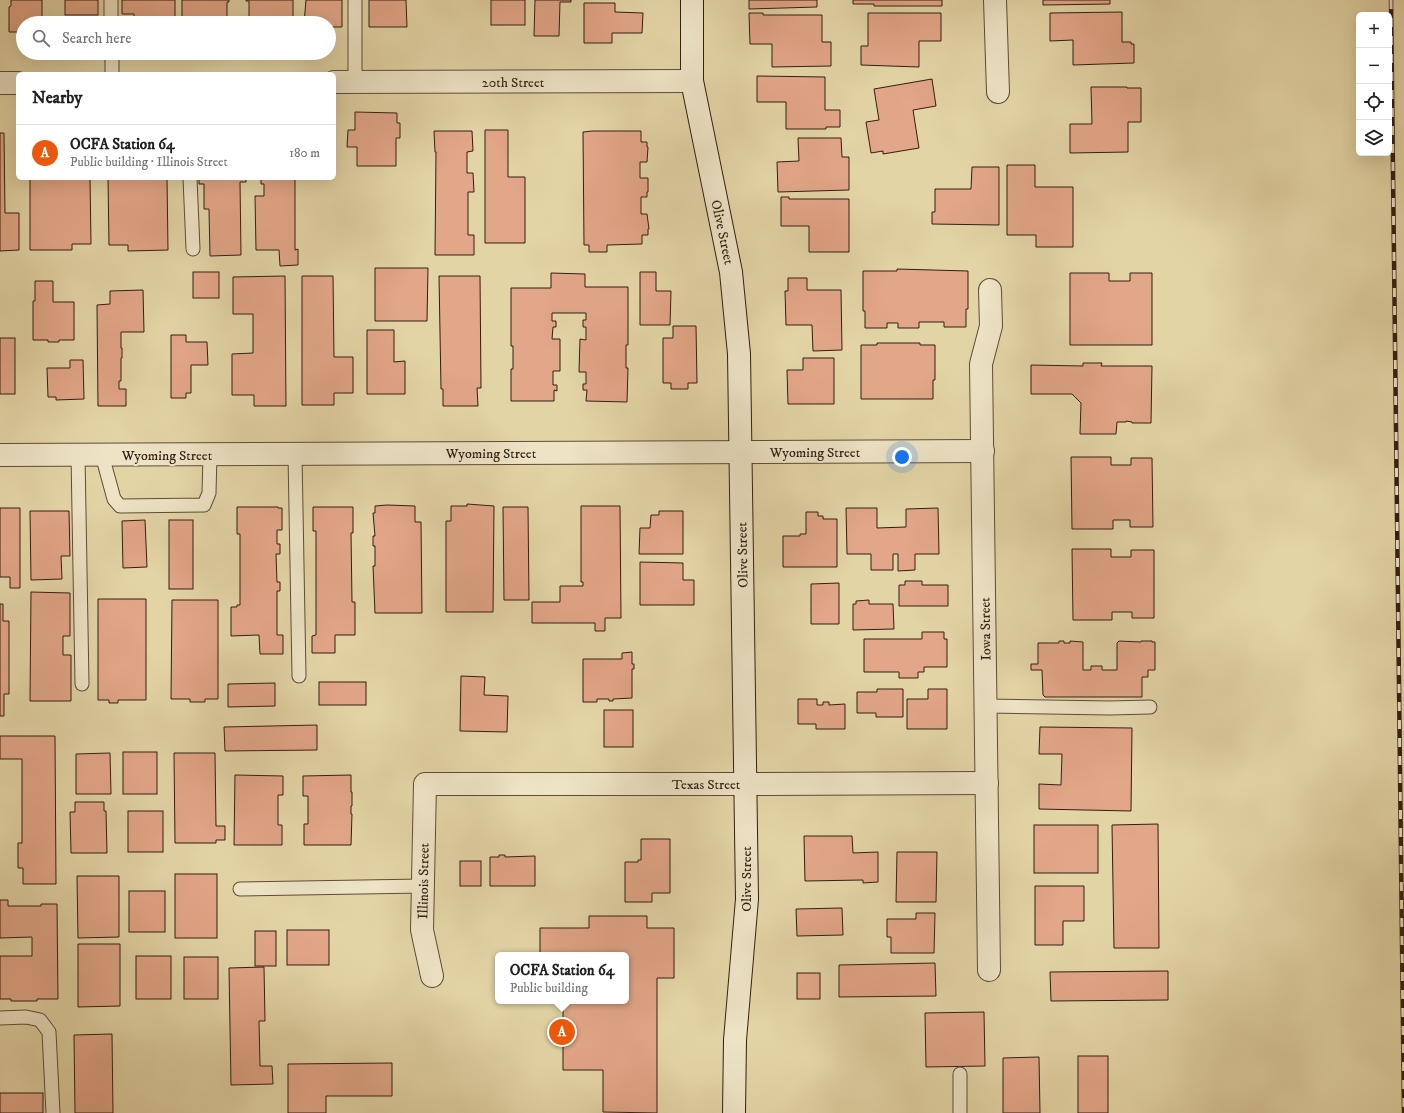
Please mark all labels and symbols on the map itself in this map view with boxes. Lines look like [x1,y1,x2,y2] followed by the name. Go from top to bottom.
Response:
[482,74,545,92] street label: 20th Street
[706,198,738,267] street label: Olive Street
[769,444,861,462] street label: Wyoming Street
[445,445,537,463] street label: Wyoming Street
[121,447,213,465] street label: Wyoming Street
[892,447,912,467] your location
[733,521,753,588] street label: Olive Street
[976,597,996,661] street label: Iowa Street
[672,776,741,794] street label: Texas Street
[414,842,434,919] street label: Illinois Street
[738,846,756,912] street label: Olive Street
[549,1017,575,1047] pin: A

